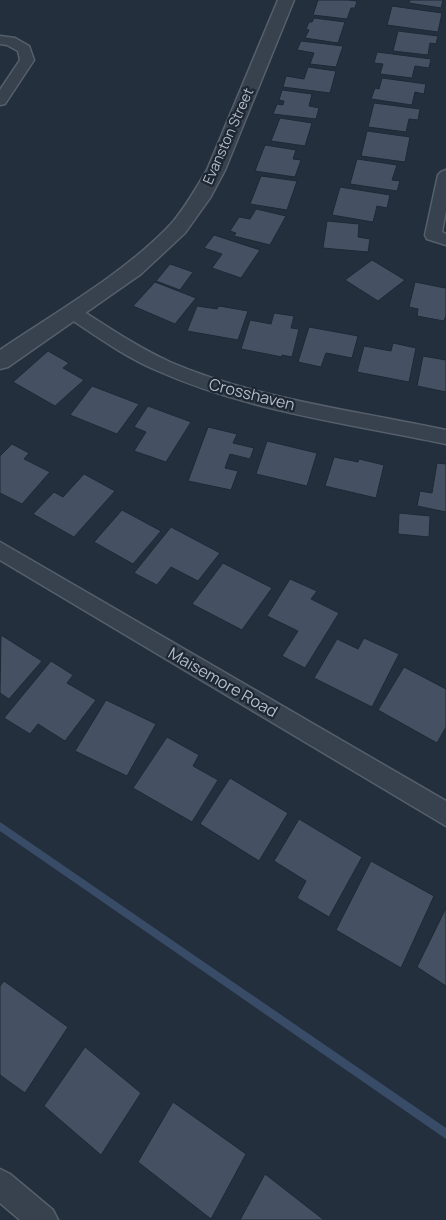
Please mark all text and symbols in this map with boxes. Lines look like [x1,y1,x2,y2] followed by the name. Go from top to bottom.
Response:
[198,84,258,187] street label: Evanston Street
[207,373,297,415] street label: Crosshaven
[164,642,282,722] street label: Maisemore Road

